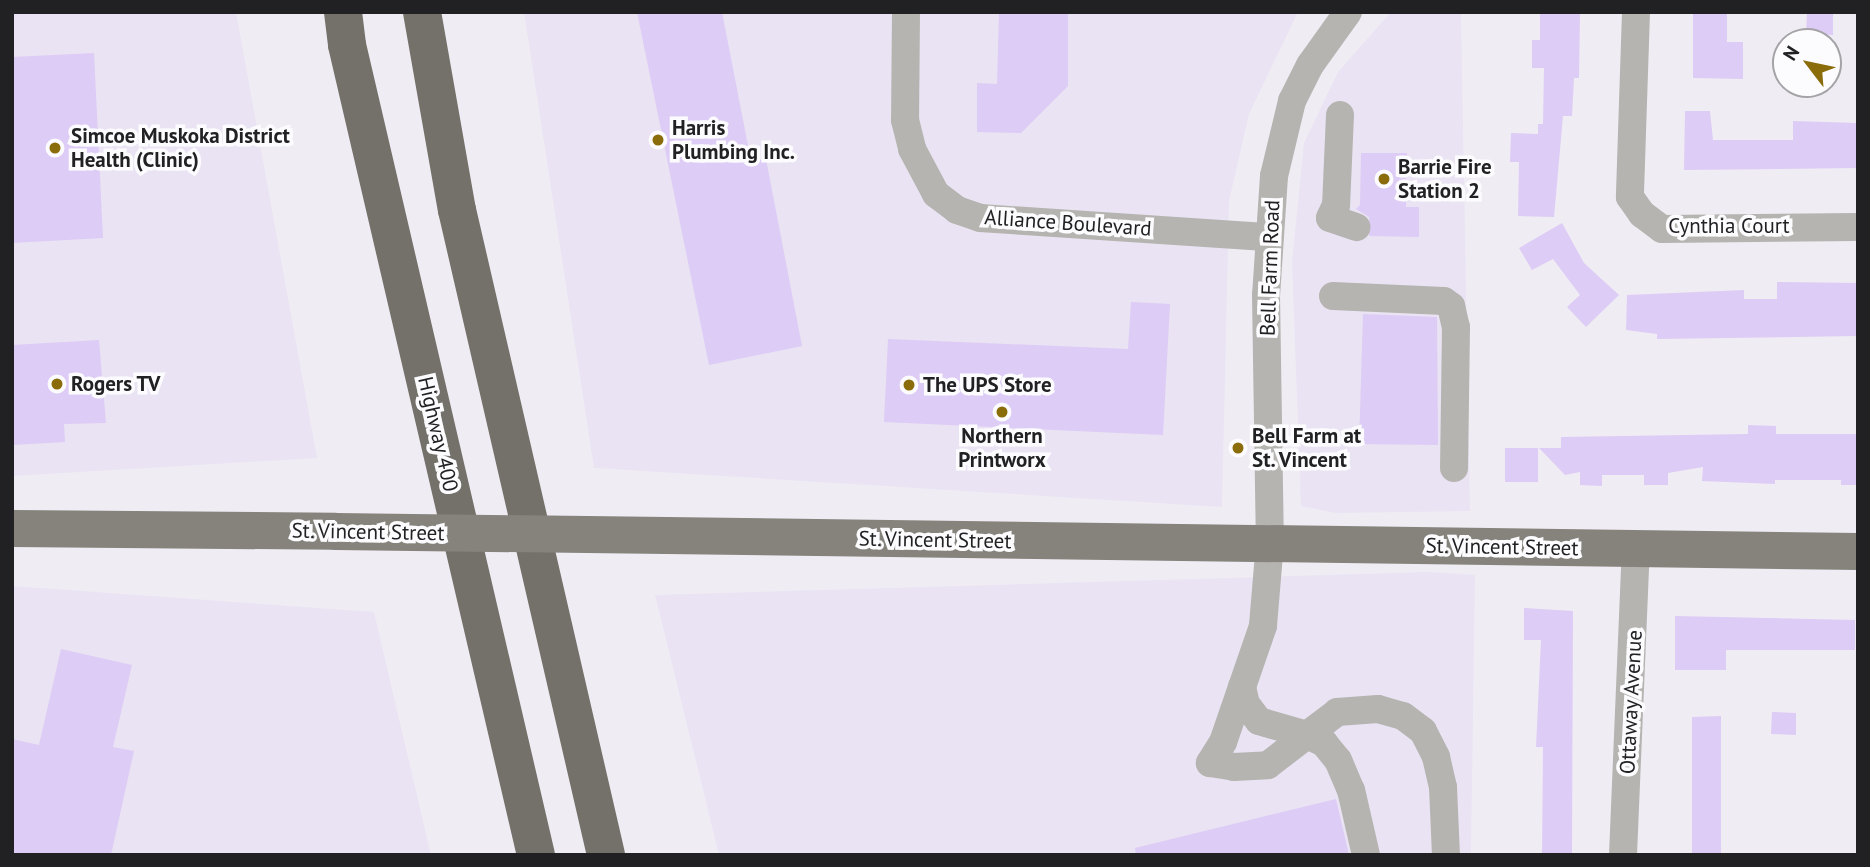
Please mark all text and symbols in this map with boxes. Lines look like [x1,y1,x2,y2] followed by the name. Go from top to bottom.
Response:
[1772,28,1842,98] north arrow
[1777,41,1804,65] text: N
[672,115,795,165] place label: Harris Plumbing Inc.
[71,123,290,173] place label: Simcoe Muskoka District Health (Clinic)
[650,132,666,148] marker: Harris Plumbing Inc.
[45,138,65,158] marker: Simcoe Muskoka District Health (Clinic)
[1398,154,1492,204] place label: Barrie Fire Station 2
[1376,171,1392,187] marker: Barrie Fire Station 2
[1255,199,1285,337] street label: Bell Farm Road
[984,205,1152,241] street label: Alliance Boulevard
[1668,213,1790,239] street label: Cynthia Court
[71,371,161,397] place label: Rogers TV
[923,372,1052,398] place label: The UPS Store
[412,374,464,494] street label: Highway 400
[49,376,65,392] marker: Rogers TV
[901,377,917,393] marker: The UPS Store
[994,404,1010,420] marker: Northern Printworx
[958,423,1046,473] place label: Northern Printworx
[1252,423,1361,473] place label: Bell Farm at St. Vincent
[1230,440,1246,456] marker: Bell Farm at St. Vincent
[290,518,446,546] street label: St. Vincent Street
[857,526,1013,554] street label: St. Vincent Street
[1424,533,1580,561] street label: St. Vincent Street
[1615,629,1647,775] street label: Ottaway Avenue

